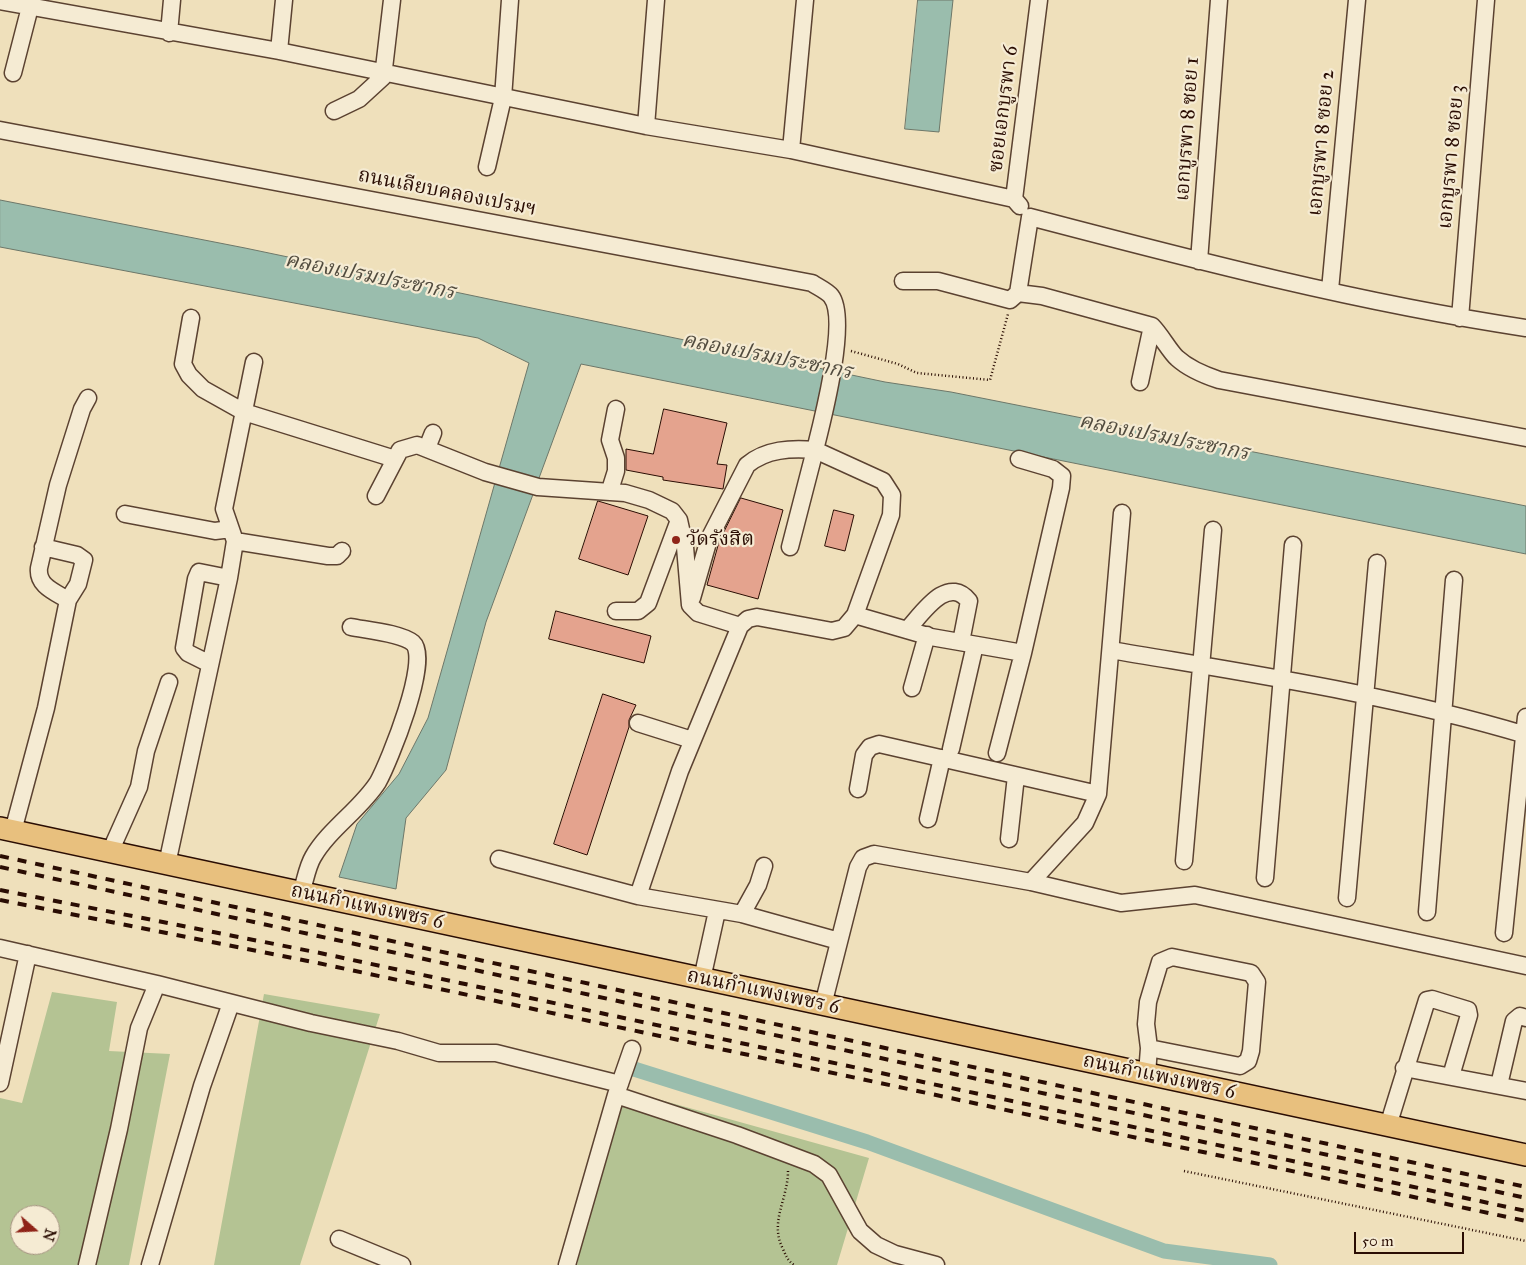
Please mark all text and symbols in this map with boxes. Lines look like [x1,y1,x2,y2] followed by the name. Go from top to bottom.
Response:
[984,44,1024,174] street label: ซอยเอกบูรพา 6
[1171,56,1205,202] street label: เอกบูรพา 8 ซอย 1
[1304,69,1340,217] street label: เอกบูรพา 8 ซอย 2
[1434,84,1470,230] street label: เอกบูรพา 8 ซอย 3
[356,164,538,222] street label: ถนนเลียบคลองเปรมฯ
[283,248,457,306] water label: คลองเปรมประชากร
[680,328,854,386] water label: คลองเปรมประชากร
[1077,409,1251,467] water label: คลองเปรมประชากร
[686,528,754,552] place label: วัดรังสิต
[670,534,682,546] marker: วัดรังสิต
[288,879,446,935] street label: ถนนกำแพงเพชร 6
[684,964,842,1020] street label: ถนนกำแพงเพชร 6
[1080,1049,1238,1105] street label: ถนนกำแพงเพชร 6
[10,1205,60,1255] north arrow
[1356,1222,1466,1254] scale bar
[39,1226,59,1243] text: N
[1362,1232,1394,1250] text: 50 m

